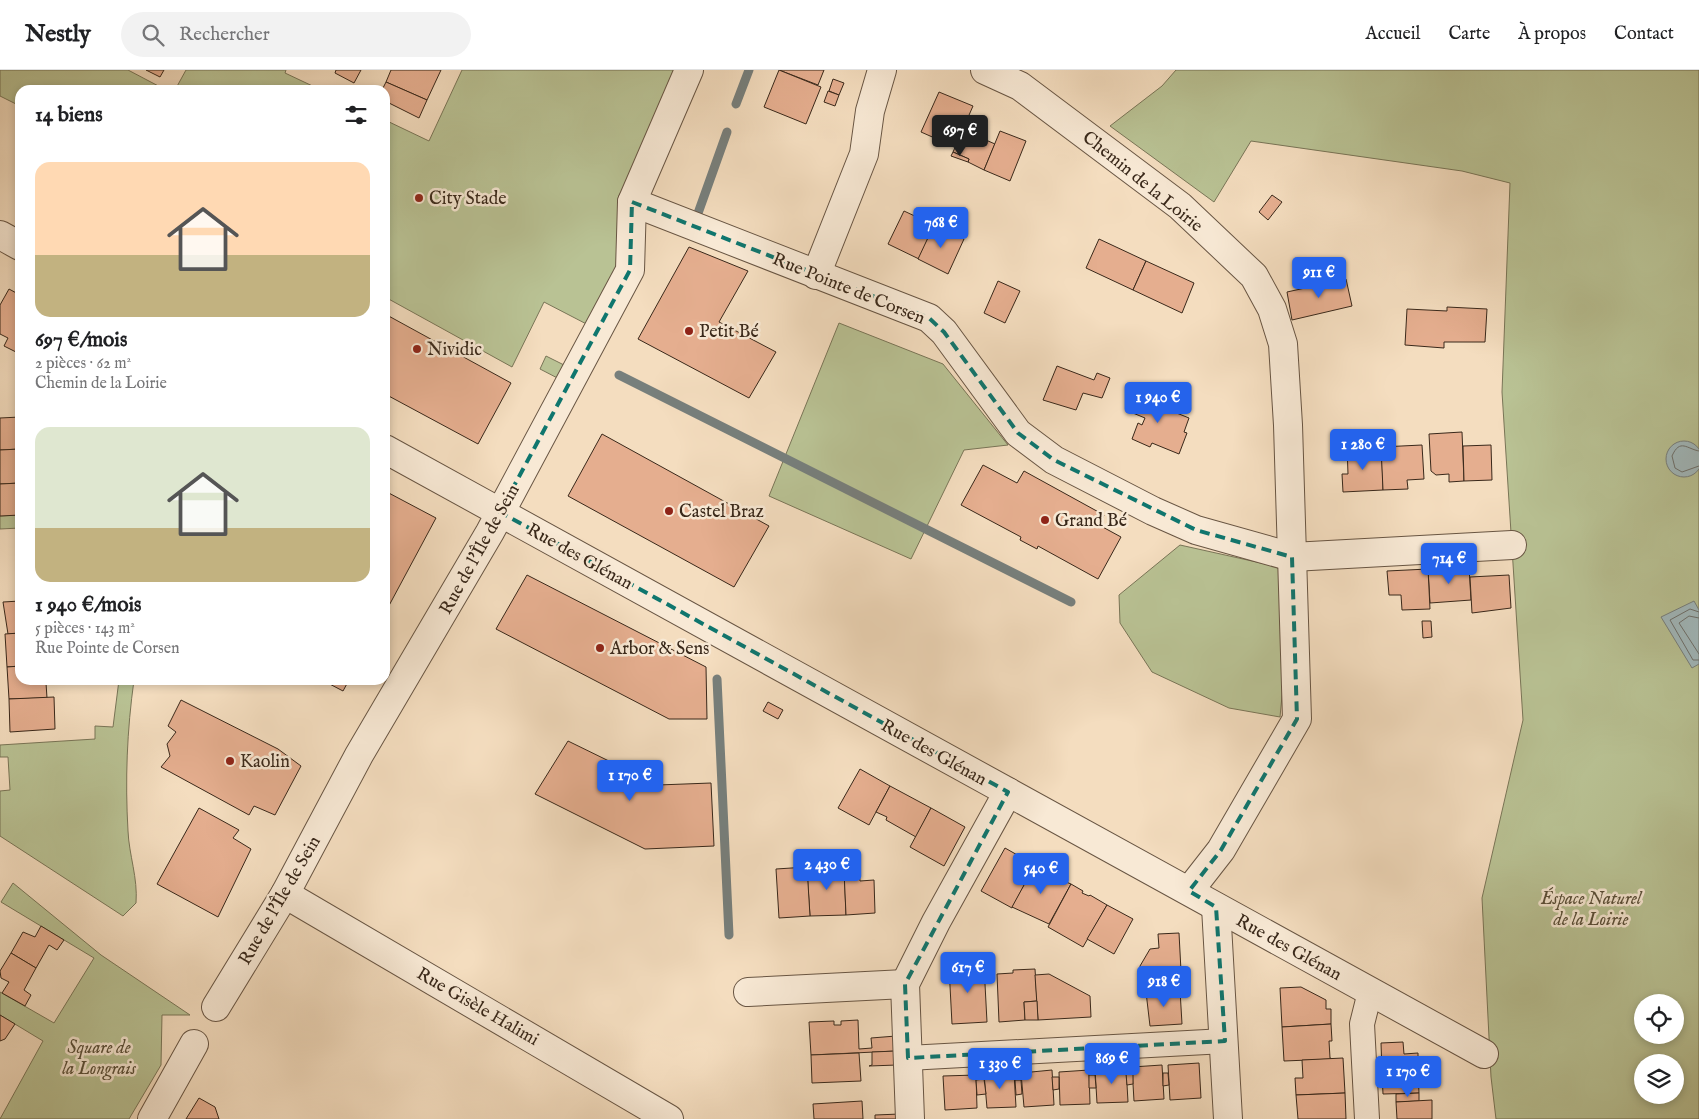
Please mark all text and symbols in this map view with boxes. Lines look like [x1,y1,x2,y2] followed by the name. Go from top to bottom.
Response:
[121,12,471,57] search box
[25,19,91,50] text: Nestly
[139,21,167,49] icon: search
[179,23,270,47] text: Rechercher
[1366,23,1421,46] text: Accueil
[1449,23,1490,46] text: Carte
[1518,23,1586,46] text: À propos
[1614,23,1674,46] text: Contact
[342,101,370,129] icon: filters
[35,102,103,129] text: 14 biens
[925,114,995,157] pin: 697 €
[943,121,977,141] text: 697 €
[1077,127,1207,238] street label: Chemin de la Loirie
[429,188,507,211] place label: City Stade
[413,192,425,204] marker: City Stade
[158,194,248,284] icon: home
[906,206,976,249] pin: 768 €
[924,213,958,233] text: 768 €
[769,248,929,331] street label: Rue Pointe de Corsen
[1284,256,1354,299] pin: 911 €
[1303,263,1335,283] text: 911 €
[699,321,759,344] place label: Petit Bé
[683,325,695,337] marker: Petit Bé
[35,327,127,354] text: 697 €/mois
[427,339,482,362] place label: Nividic
[411,343,423,355] marker: Nividic
[35,354,131,374] text: 2 pièces · 62 m²
[35,374,167,394] text: Chemin de la Loirie
[1112,382,1204,424] pin: 1 940 €
[1136,388,1180,408] text: 1 940 €
[1317,428,1409,471] pin: 1 280 €
[1341,435,1385,455] text: 1 280 €
[158,459,248,549] icon: home
[433,479,526,619] street label: Rue de l'Île de Sein
[679,501,764,524] place label: Castel Braz
[663,505,675,517] marker: Castel Braz
[1055,510,1127,533] place label: Grand Bé
[1039,514,1051,526] marker: Grand Bé
[522,519,637,596] street label: Rue des Glénan
[1414,542,1484,585] pin: 714 €
[1432,549,1466,569] text: 714 €
[35,592,141,619] text: 1 940 €/mois
[35,619,135,639] text: 5 pièces · 143 m²
[609,638,709,661] place label: Arbor & Sens
[35,639,180,659] text: Rue Pointe de Corsen
[594,642,606,654] marker: Arbor & Sens
[876,715,991,792] street label: Rue des Glénan
[240,751,290,774] place label: Kaolin
[224,755,236,767] marker: Kaolin
[584,760,676,802] pin: 1 170 €
[608,766,652,786] text: 1 170 €
[232,831,327,969] street label: Rue de l'Île de Sein
[781,848,873,891] pin: 2 430 €
[1006,852,1076,895] pin: 540 €
[804,855,850,875] text: 2 430 €
[1024,859,1058,879] text: 540 €
[1540,887,1643,932] park label: Éspace Naturel de la Loirie
[1231,910,1346,987] street label: Rue des Glénan
[933,952,1003,994] pin: 617 €
[952,958,984,978] text: 617 €
[412,963,543,1052] street label: Rue Gisèle Halimi
[1129,966,1199,1008] pin: 918 €
[1148,972,1180,992] text: 918 €
[1634,994,1684,1104] map controls
[1634,994,1684,1044] button: locate
[62,1037,137,1081] park label: Square de la Longrais
[1077,1042,1147,1085] pin: 869 €
[954,1048,1046,1090] pin: 1 330 €
[1096,1049,1128,1069] text: 869 €
[979,1054,1021,1074] text: 1 330 €
[1634,1054,1684,1104] button: layers
[1362,1056,1454,1098] pin: 1 170 €
[1386,1062,1430,1082] text: 1 170 €

